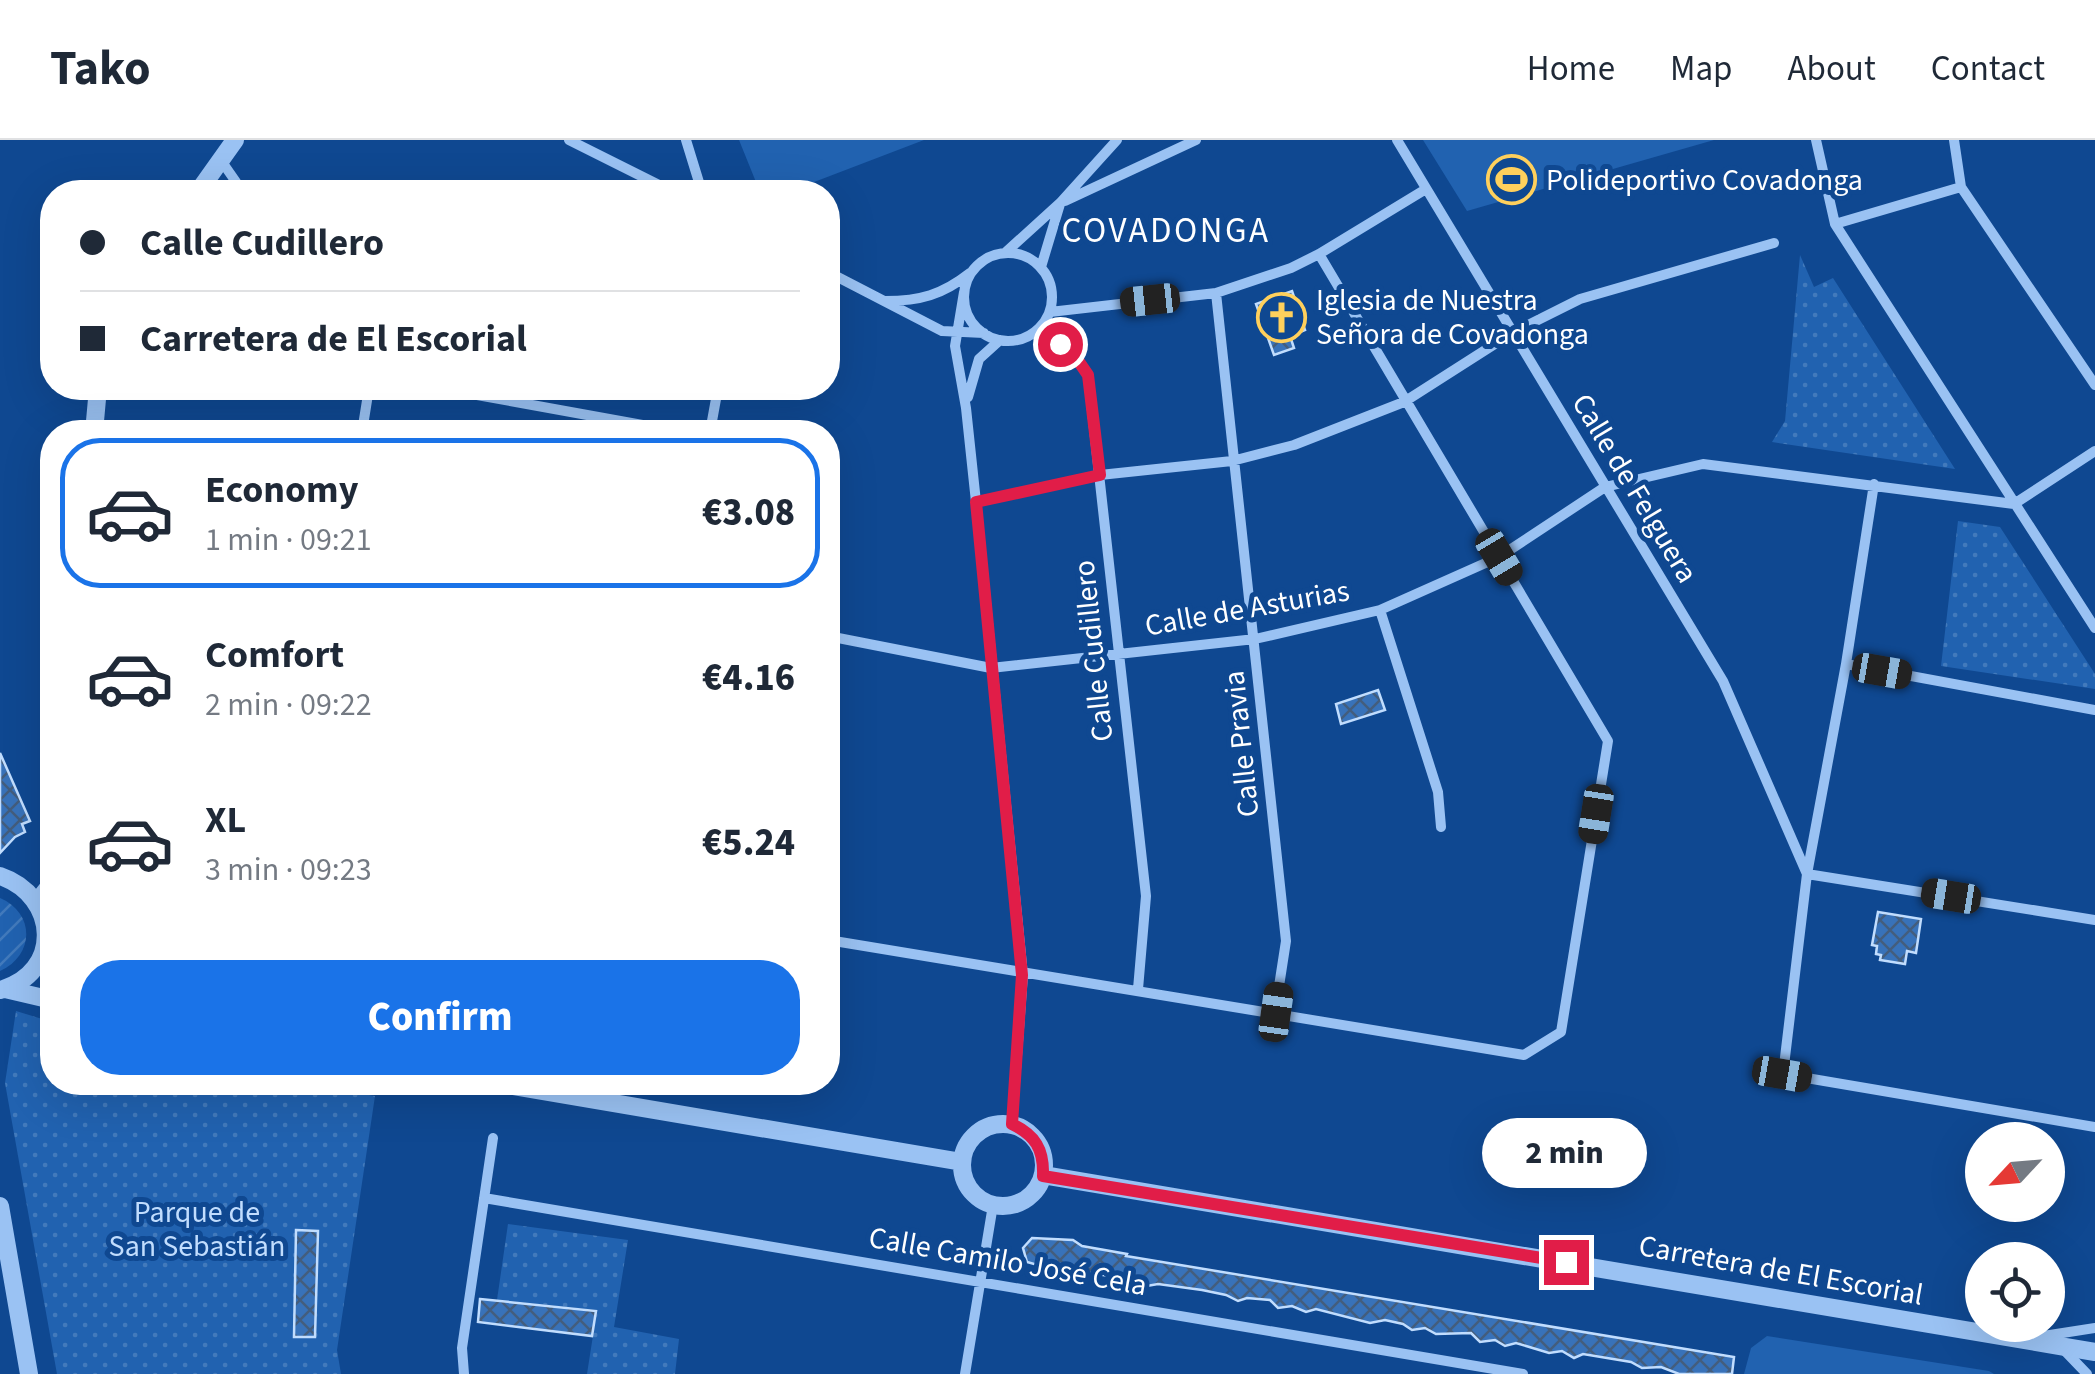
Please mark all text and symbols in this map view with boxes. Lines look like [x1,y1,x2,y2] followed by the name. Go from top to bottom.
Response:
[50,35,151,103] text: Tako
[1527,44,1615,94] text: Home
[1670,44,1733,94] text: Map
[1788,44,1876,94] text: About
[1931,44,2045,94] text: Contact
[1485,154,1537,206] sports icon: Polideportivo Covadonga
[1546,159,1863,202] place label: Polideportivo Covadonga
[1062,206,1270,256] district label: COVADONGA
[140,216,384,270] text: Calle Cudillero
[1316,279,1589,356] place label: Iglesia de Nuestra Señora de Covadonga
[1119,282,1181,318] car
[1255,291,1307,343] church icon: Iglesia de Nuestra Señora de Covadonga
[140,312,527,366] text: Carretera de El Escorial
[1038,322,1083,367] route start
[1561,385,1708,591] street label: Calle de Felguera
[205,463,358,517] text: Economy
[85,468,175,558] icon: car
[702,486,795,540] text: €3.08
[205,517,372,563] text: 1 min · 09:21
[1471,524,1527,590] car
[1063,558,1124,744] street label: Calle Cudillero
[1142,569,1353,648] street label: Calle de Asturias
[205,628,344,682] text: Comfort
[85,633,175,723] icon: car
[702,651,795,705] text: €4.16
[1850,651,1914,691] car
[1212,669,1271,819] street label: Calle Pravia
[205,682,372,728] text: 2 min · 09:22
[1576,782,1616,846] car
[205,793,246,847] text: XL
[85,798,175,888] icon: car
[702,816,795,870] text: €5.24
[205,847,372,893] text: 3 min · 09:23
[1919,876,1983,916] car
[80,960,800,1075] button: Confirm
[1257,980,1295,1044] car
[1750,1054,1814,1094] car
[1484,1117,1648,1187] callout: 2 min
[1965,1122,2065,1222] north arrow
[1965,1122,2065,1342] map controls
[1525,1130,1604,1176] text: 2 min
[109,1191,285,1268] park label: Parque de San Sebastián
[865,1216,1150,1307] street label: Calle Camilo José Cela
[1635,1224,1926,1317] street label: Carretera de El Escorial
[1544,1240,1589,1285] route end
[1965,1242,2065,1342] button: locate

